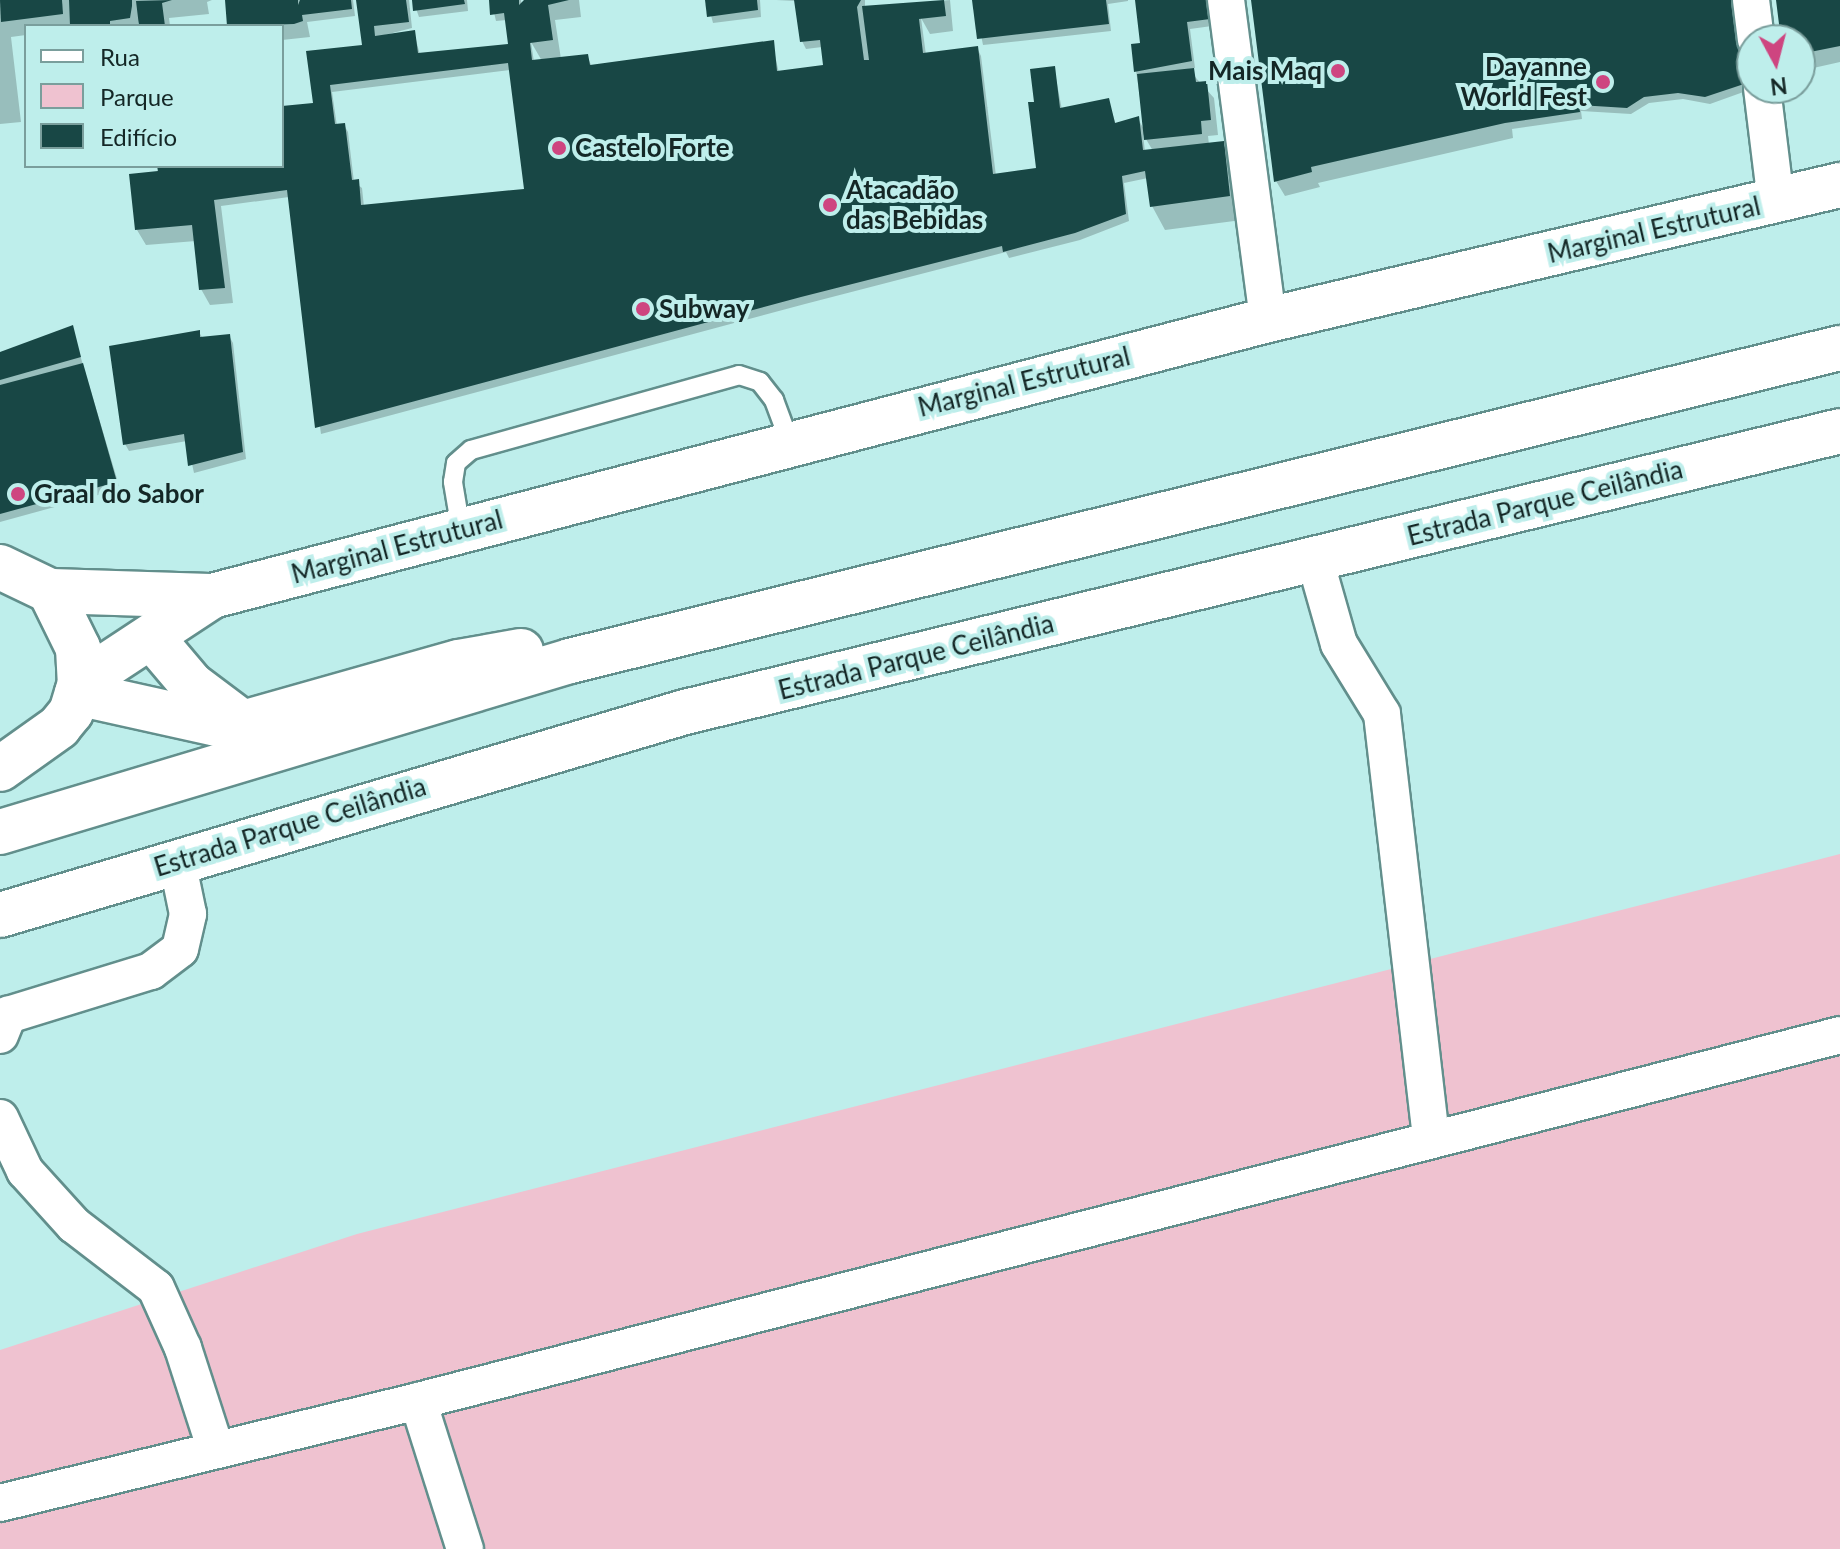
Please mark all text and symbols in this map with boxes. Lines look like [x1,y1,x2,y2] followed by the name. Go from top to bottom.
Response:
[24,24,284,168] legend
[1736,24,1816,104] north arrow
[100,42,140,71] text: Rua
[1461,51,1587,112] place label: Dayanne World Fest
[1208,55,1322,87] place label: Mais Maq
[1329,62,1347,80] marker: Mais Maq
[1769,72,1789,101] text: N
[1594,73,1612,91] marker: Dayanne World Fest
[100,82,174,111] text: Parque
[100,122,177,151] text: Edifício
[575,132,730,164] place label: Castelo Forte
[550,139,568,157] marker: Castelo Forte
[846,174,983,236] place label: Atacadão das Bebidas
[1545,190,1763,270] street label: Marginal Estrutural
[821,196,839,214] marker: Atacadão das Bebidas
[659,293,750,325] place label: Subway
[634,300,652,318] marker: Subway
[915,341,1133,423] street label: Marginal Estrutural
[1404,454,1686,552] street label: Estrada Parque Ceilândia
[34,478,204,510] place label: Graal do Sabor
[9,485,27,503] marker: Graal do Sabor
[288,504,506,590] street label: Marginal Estrutural
[775,608,1057,706] street label: Estrada Parque Ceilândia
[150,771,430,883] street label: Estrada Parque Ceilândia

